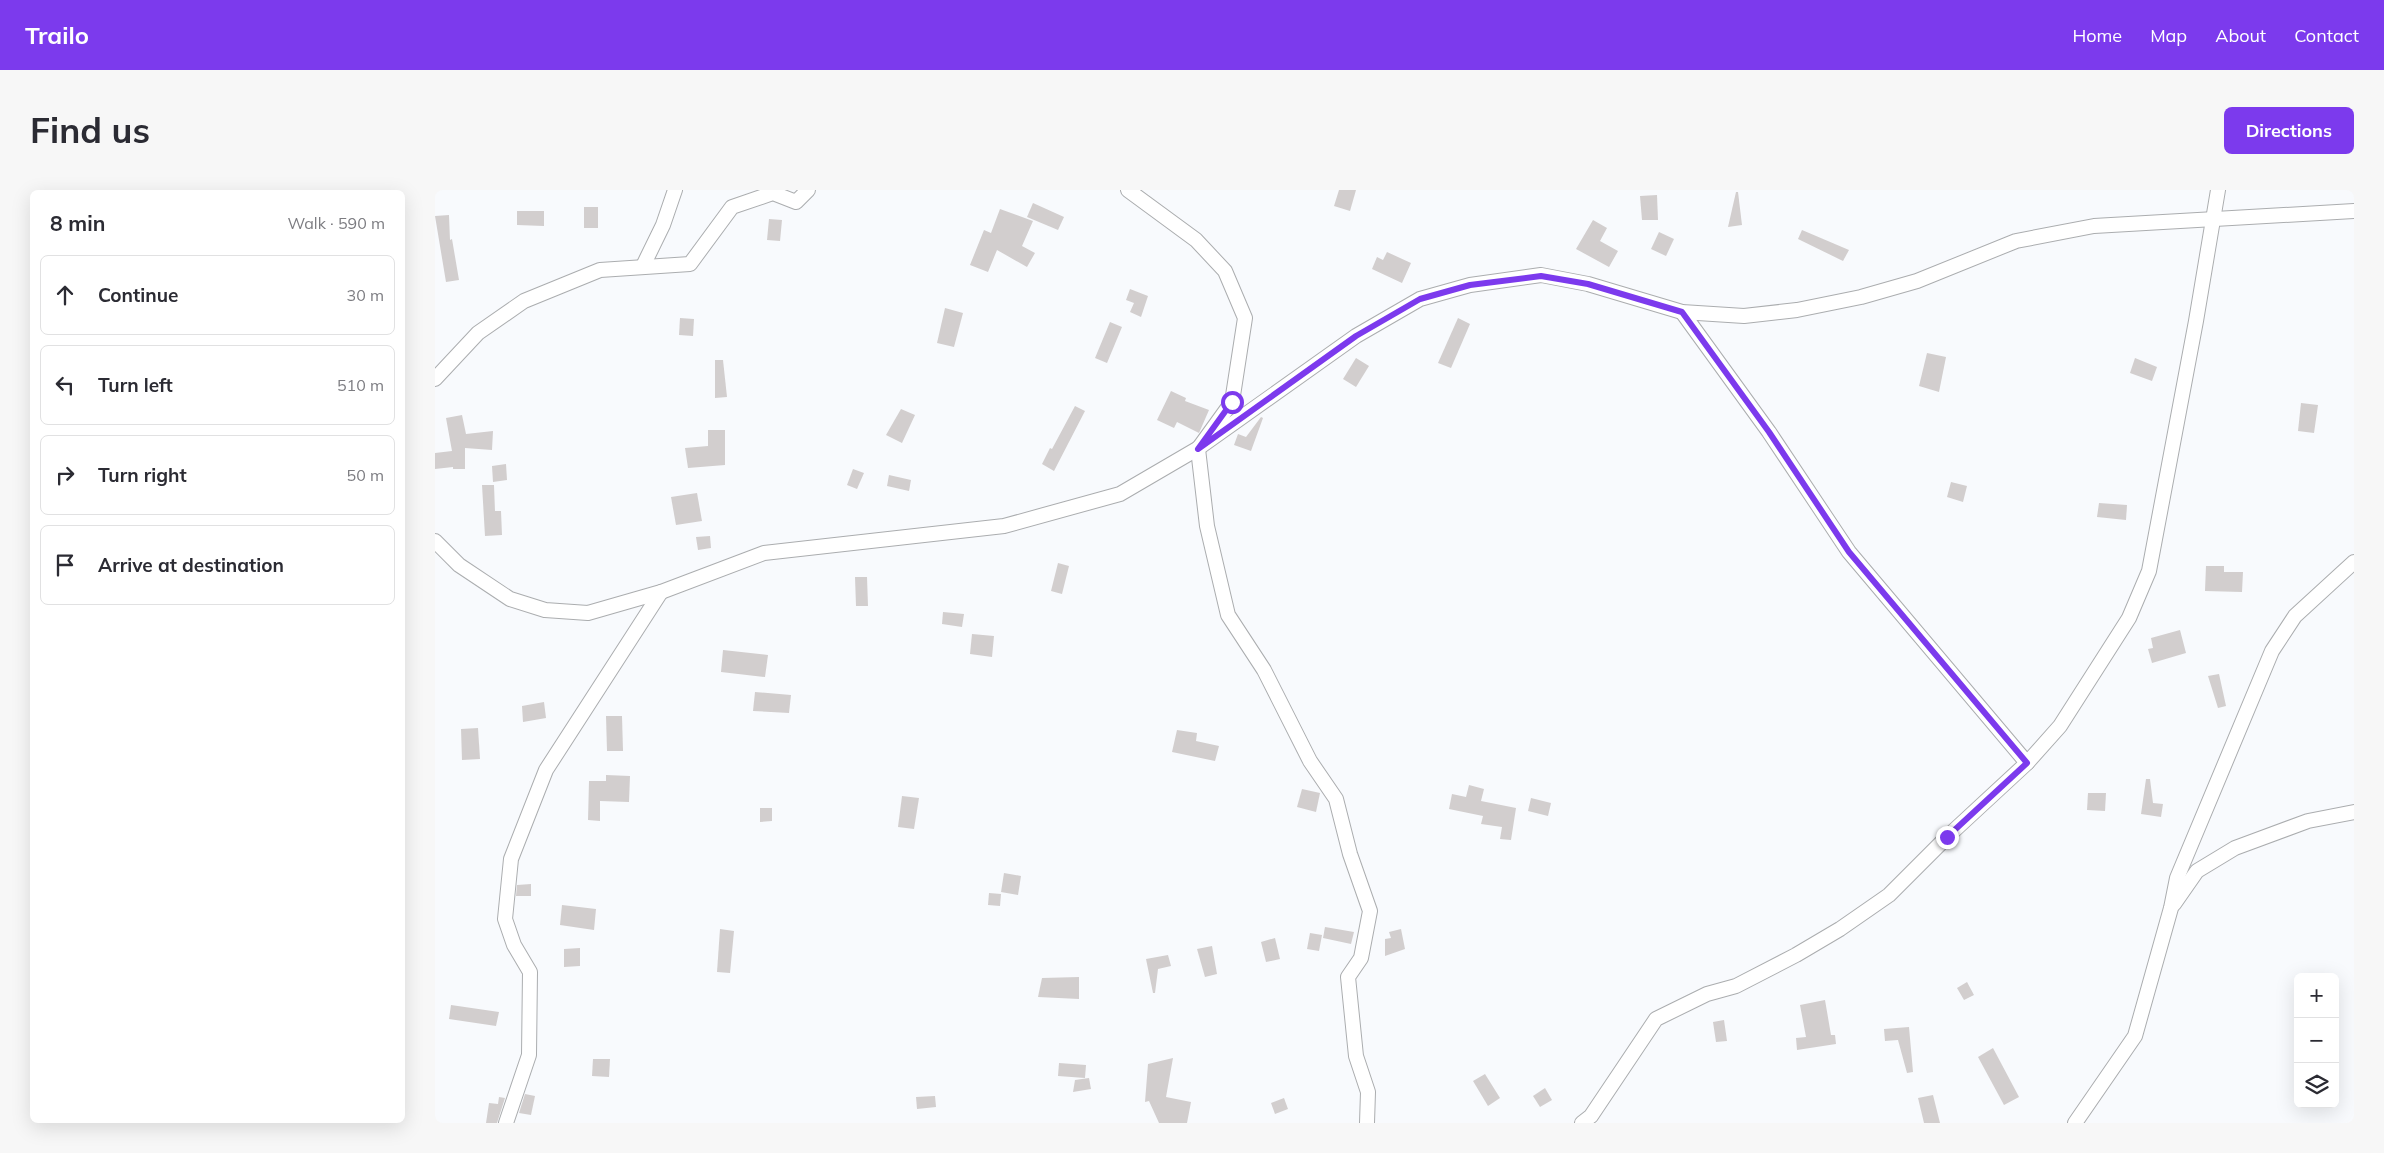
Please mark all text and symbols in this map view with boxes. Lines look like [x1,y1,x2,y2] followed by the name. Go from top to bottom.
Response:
[25,20,89,50] text: Trailo
[2072,24,2122,47] text: Home
[2150,24,2187,47] text: Map
[2215,24,2266,47] text: About
[2294,24,2359,47] text: Contact
[2224,107,2354,154] button: Directions
[30,108,150,152] text: Find us
[50,210,105,236] text: 8 min
[287,213,385,233] text: Walk · 590 m
[51,281,79,309] icon: ahead
[98,283,178,307] text: Continue
[347,285,384,305] text: 30 m
[51,371,79,399] icon: left
[98,373,173,397] text: Turn left
[337,375,384,395] text: 510 m
[1221,391,1244,414] route start
[51,461,79,489] icon: right
[98,463,187,487] text: Turn right
[347,465,384,485] text: 50 m
[51,551,79,579] icon: arrive
[98,553,284,577] text: Arrive at destination
[1936,826,1959,849] route end
[2294,973,2339,1108] map controls
[2294,973,2339,1018] button: +
[2294,1018,2339,1063] button: −
[2294,1063,2339,1108] button: layers

